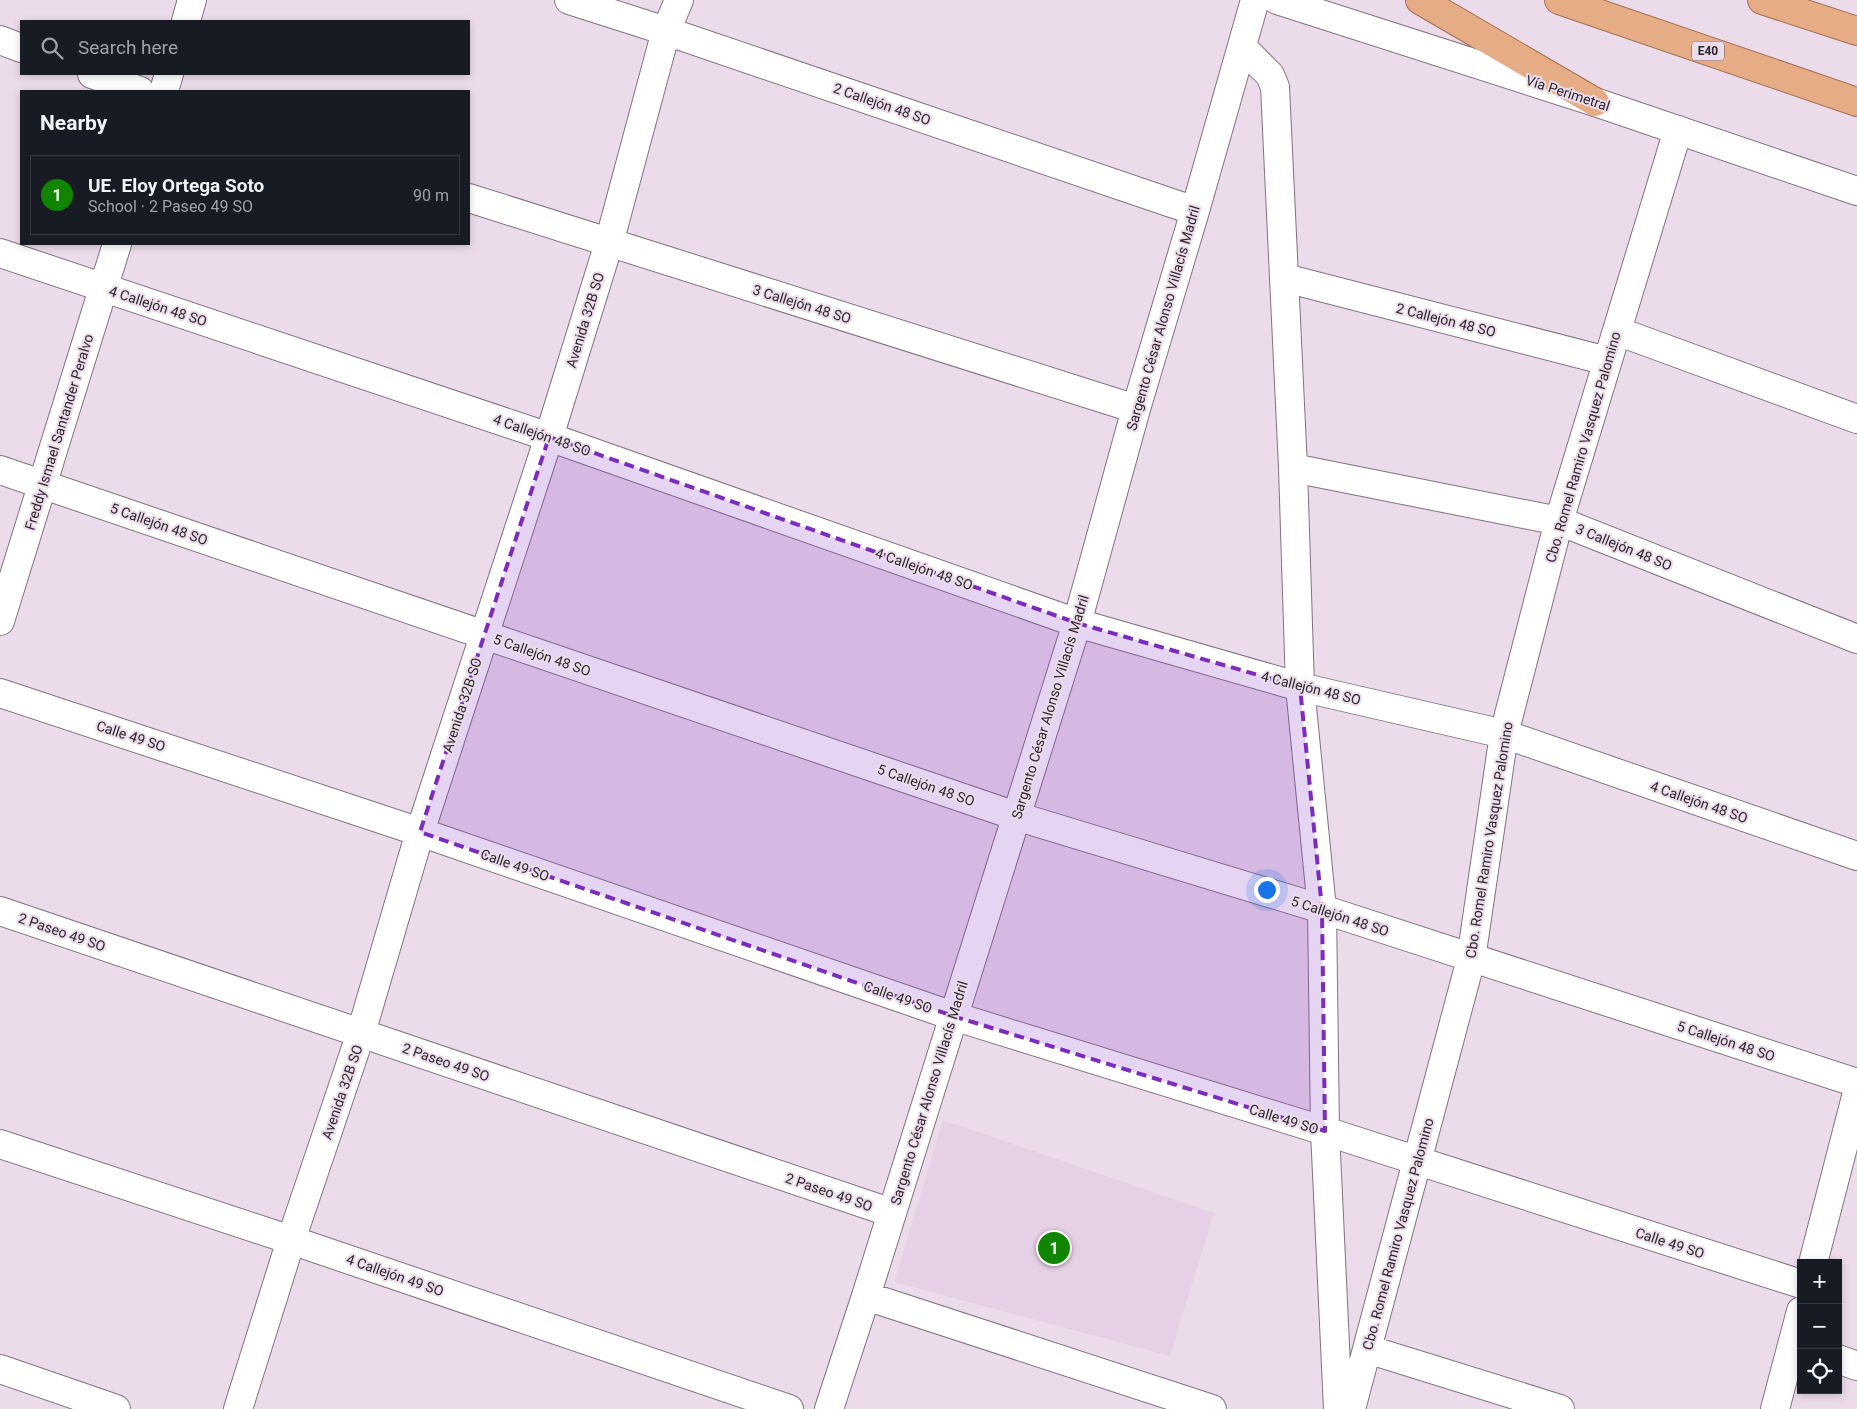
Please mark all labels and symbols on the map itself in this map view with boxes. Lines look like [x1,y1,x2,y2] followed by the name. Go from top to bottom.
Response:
[1692,41,1724,60] road number: E40
[1524,72,1612,114] street label: Vía Perimetral
[831,80,933,128] street label: 2 Callejón 48 SO
[1123,204,1203,432] street label: Sargento César Alonso Villacís Madril
[563,270,607,370] street label: Avenida 32B SO
[751,281,853,327] street label: 3 Callejón 48 SO
[107,283,209,329] street label: 4 Callejón 48 SO
[1395,300,1497,340] street label: 2 Callejón 48 SO
[1542,330,1624,564] street label: Cbo. Romel Ramiro Vasquez Palomino
[22,332,96,532] street label: Freddy Ismael Santander Peralvo
[491,411,593,459] street label: 4 Callejón 48 SO
[108,500,210,548] street label: 5 Callejón 48 SO
[1574,520,1674,574] street label: 3 Callejón 48 SO
[873,545,975,593] street label: 4 Callejón 48 SO
[1008,593,1092,821] street label: Sargento César Alonso Villacís Madril
[491,631,593,679] street label: 5 Callejón 48 SO
[439,655,485,755] street label: Avenida 32B SO
[1260,668,1362,708] street label: 4 Callejón 48 SO
[94,717,168,755] street label: Calle 49 SO
[1462,721,1516,959] street label: Cbo. Romel Ramiro Vasquez Palomino
[875,761,977,809] street label: 5 Callejón 48 SO
[1648,778,1750,826] street label: 4 Callejón 48 SO
[479,846,551,884] street label: Calle 49 SO
[1254,877,1280,903] your location
[1289,893,1391,939] street label: 5 Callejón 48 SO
[16,910,108,954] street label: 2 Paseo 49 SO
[862,978,934,1016] street label: Calle 49 SO
[887,979,971,1207] street label: Sargento César Alonso Villacís Madril
[1675,1018,1777,1064] street label: 5 Callejón 48 SO
[400,1040,492,1084] street label: 2 Paseo 49 SO
[318,1043,366,1141] street label: Avenida 32B SO
[1247,1101,1321,1137] street label: Calle 49 SO
[1359,1116,1437,1352] street label: Cbo. Romel Ramiro Vasquez Palomino
[783,1170,875,1214] street label: 2 Paseo 49 SO
[1633,1224,1707,1262] street label: Calle 49 SO
[1038,1229,1070,1267] pin: 1
[344,1251,446,1299] street label: 4 Callejón 49 SO

